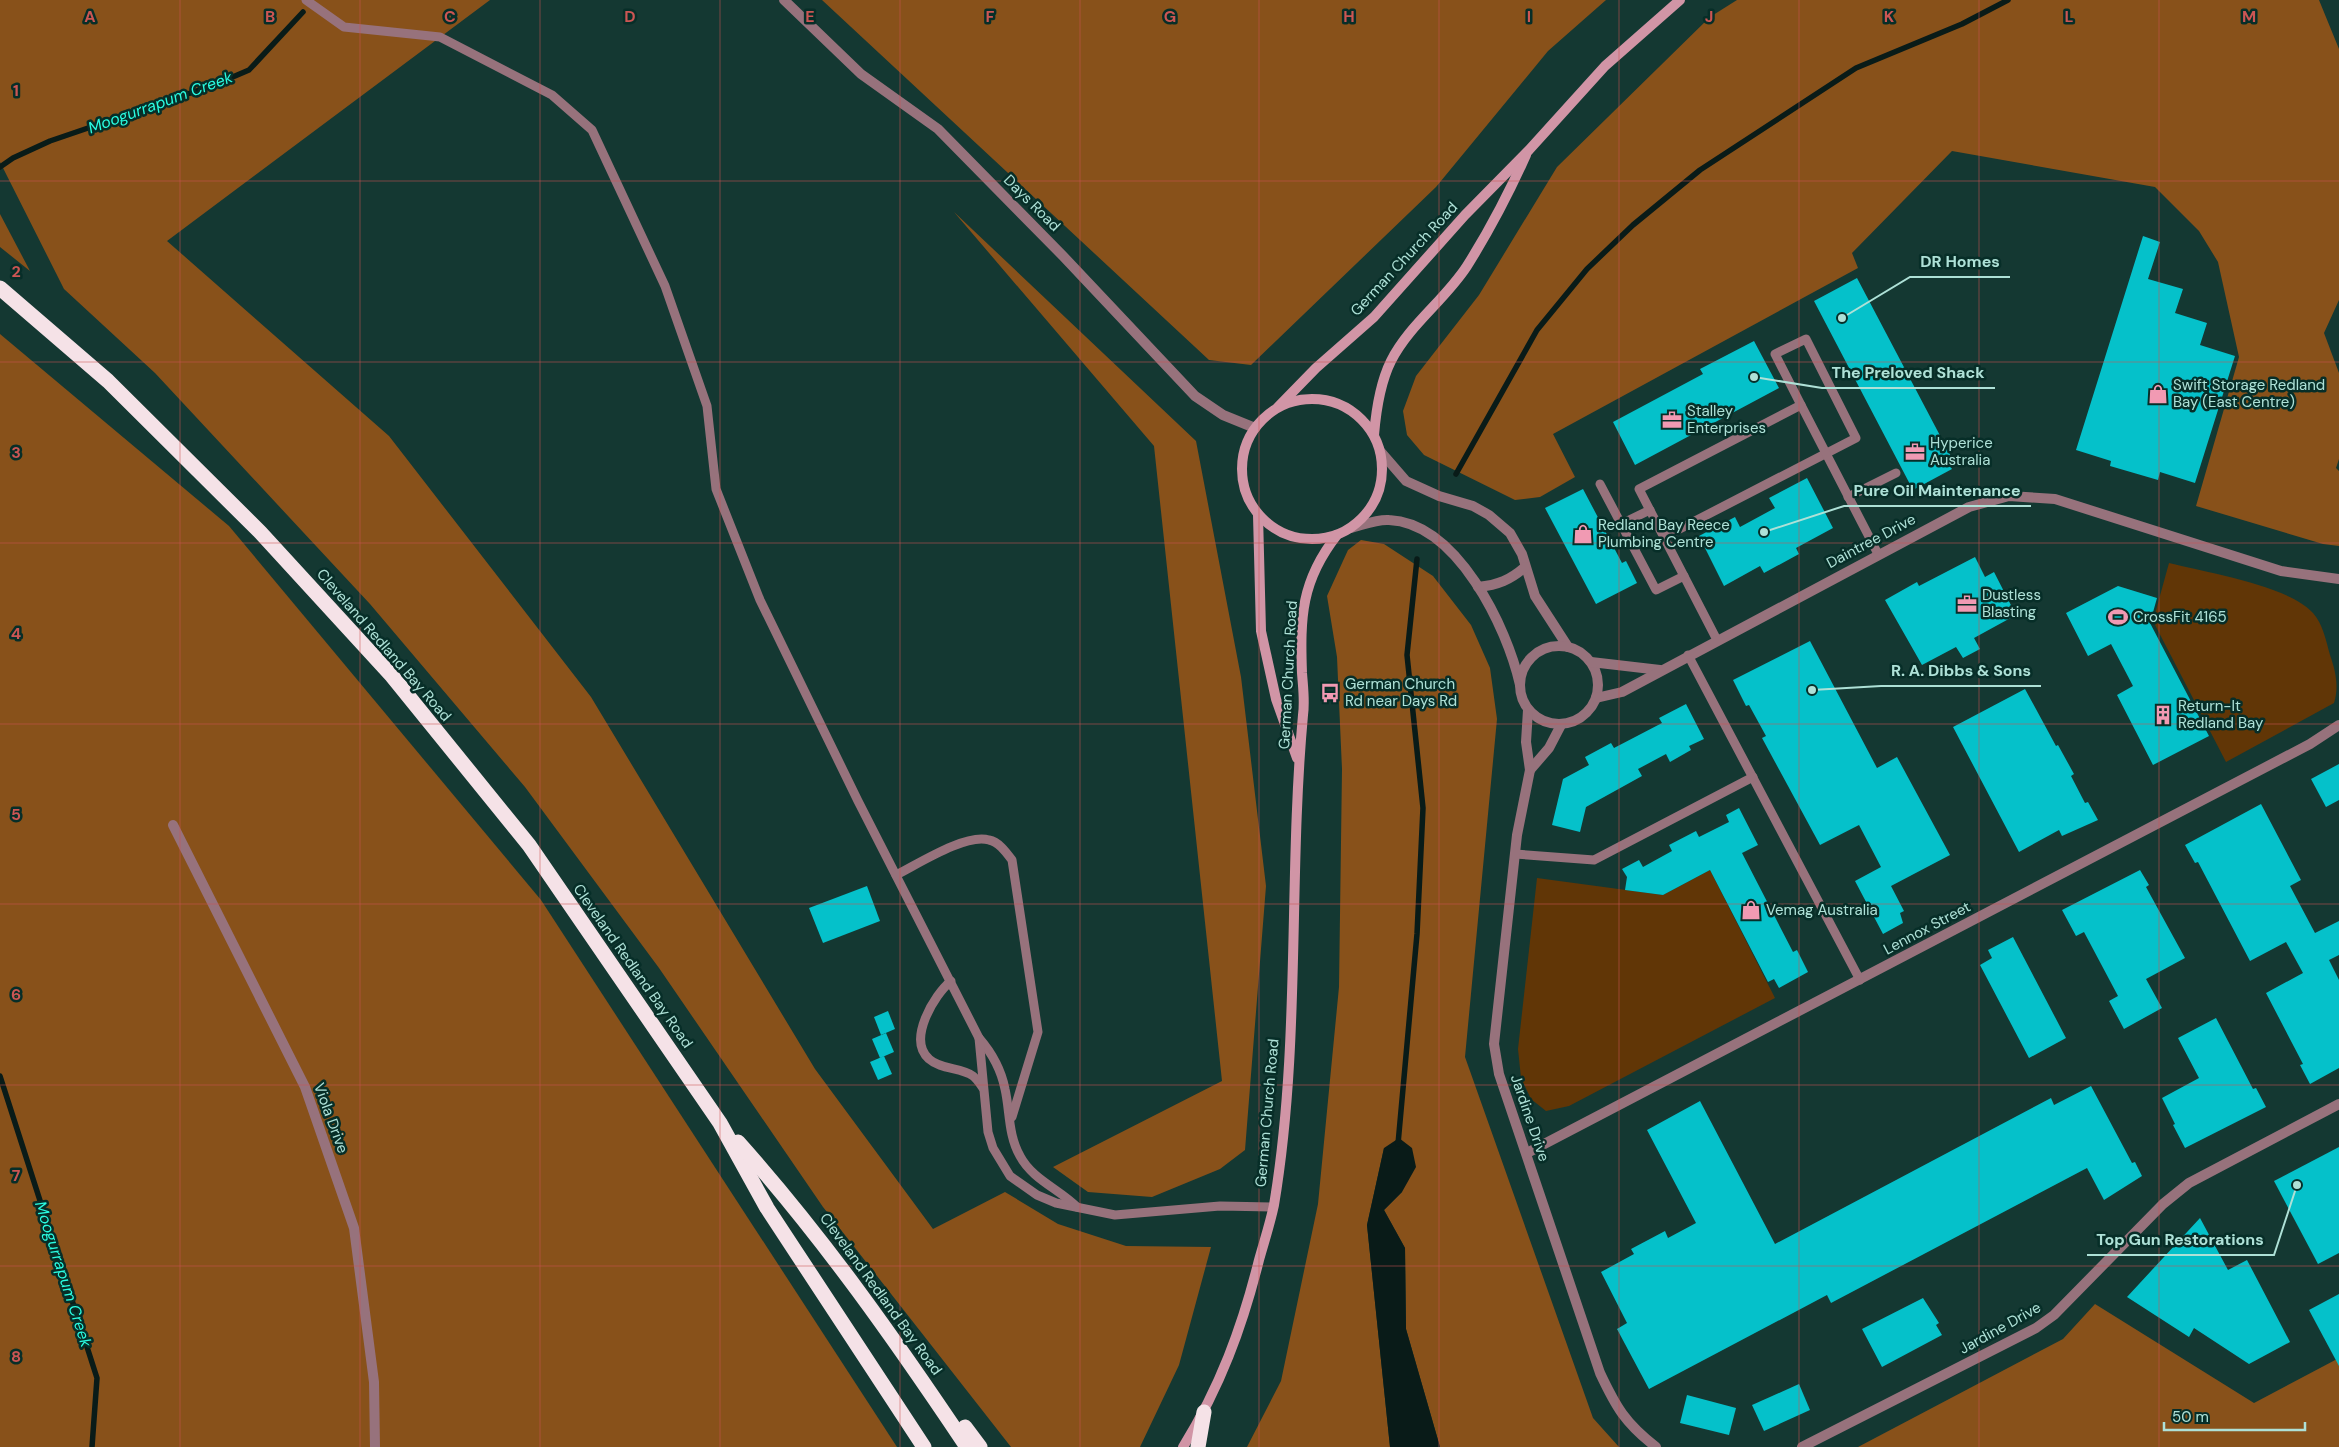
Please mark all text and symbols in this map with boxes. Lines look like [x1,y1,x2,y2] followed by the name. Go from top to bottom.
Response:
[84,6,96,27] text: A
[265,6,275,27] text: B
[444,6,456,27] text: C
[624,6,636,27] text: D
[805,6,815,27] text: E
[986,6,995,27] text: F
[1164,6,1176,27] text: G
[1343,6,1355,27] text: H
[1527,6,1531,27] text: I
[1705,6,1713,27] text: J
[1884,6,1895,27] text: K
[2065,6,2074,27] text: L
[2242,6,2256,27] text: M
[85,66,236,138] water label: Moogurrapum Creek
[13,80,19,101] text: 1
[999,170,1065,236] street label: Days Road
[1346,198,1462,320] street label: German Church Road
[1910,246,2010,277] callout: DR Homes
[1920,251,2000,272] text: DR Homes
[11,261,21,282] text: 2
[1822,357,1995,388] callout: The Preloved Shack
[1832,362,1985,383] text: The Preloved Shack
[2173,375,2325,412] place label: Swift Storage Redland Bay (East Centre)
[2147,383,2169,405] shop icon: Swift Storage Redland Bay (East Centre)
[1687,401,1766,438] place label: Stalley Enterprises
[1661,409,1683,431] office icon: Stalley Enterprises
[1930,433,1993,470] place label: Hyperice Australia
[1904,441,1926,463] office icon: Hyperice Australia
[11,442,21,463] text: 3
[1844,475,2031,506] callout: Pure Oil Maintenance
[1853,480,2021,501] text: Pure Oil Maintenance
[1823,509,1919,573] street label: Daintree Drive
[1598,515,1730,552] place label: Redland Bay Reece Plumbing Centre
[1572,523,1594,545] shop icon: Redland Bay Reece Plumbing Centre
[312,564,456,726] street label: Cleveland Redland Bay Road
[1982,585,2041,622] place label: Dustless Blasting
[1956,593,1978,615] office icon: Dustless Blasting
[1274,600,1302,750] street label: German Church Road
[2107,606,2129,628] sports icon: CrossFit 4165
[2133,607,2227,627] place label: CrossFit 4165
[11,623,21,644] text: 4
[1881,655,2041,686] callout: R. A. Dibbs & Sons
[1891,660,2031,681] text: R. A. Dibbs & Sons
[1345,674,1457,711] place label: German Church Rd near Days Rd
[1319,682,1341,704] bus stop icon: German Church Rd near Days Rd
[2178,696,2264,733] place label: Return-It Redland Bay
[2152,704,2174,726] building icon: Return-It Redland Bay
[11,804,21,825] text: 5
[569,880,697,1052] street label: Cleveland Redland Bay Road
[1880,897,1974,959] street label: Lennox Street
[1740,899,1762,921] shop icon: Vemag Australia
[1766,900,1878,920] place label: Vemag Australia
[11,984,21,1005] text: 6
[1251,1038,1283,1188] street label: German Church Road
[1506,1072,1554,1164] street label: Jardine Drive
[309,1080,353,1156] street label: Viola Drive
[12,1165,21,1186] text: 7
[30,1198,97,1351] water label: Moogurrapum Creek
[815,1209,947,1379] street label: Cleveland Redland Bay Road
[2087,1224,2274,1255] callout: Top Gun Restorations
[2096,1229,2264,1250] text: Top Gun Restorations
[1956,1297,2044,1359] street label: Jardine Drive
[11,1346,21,1367] text: 8
[2164,1400,2305,1432] scale bar
[2172,1407,2209,1427] text: 50 m

